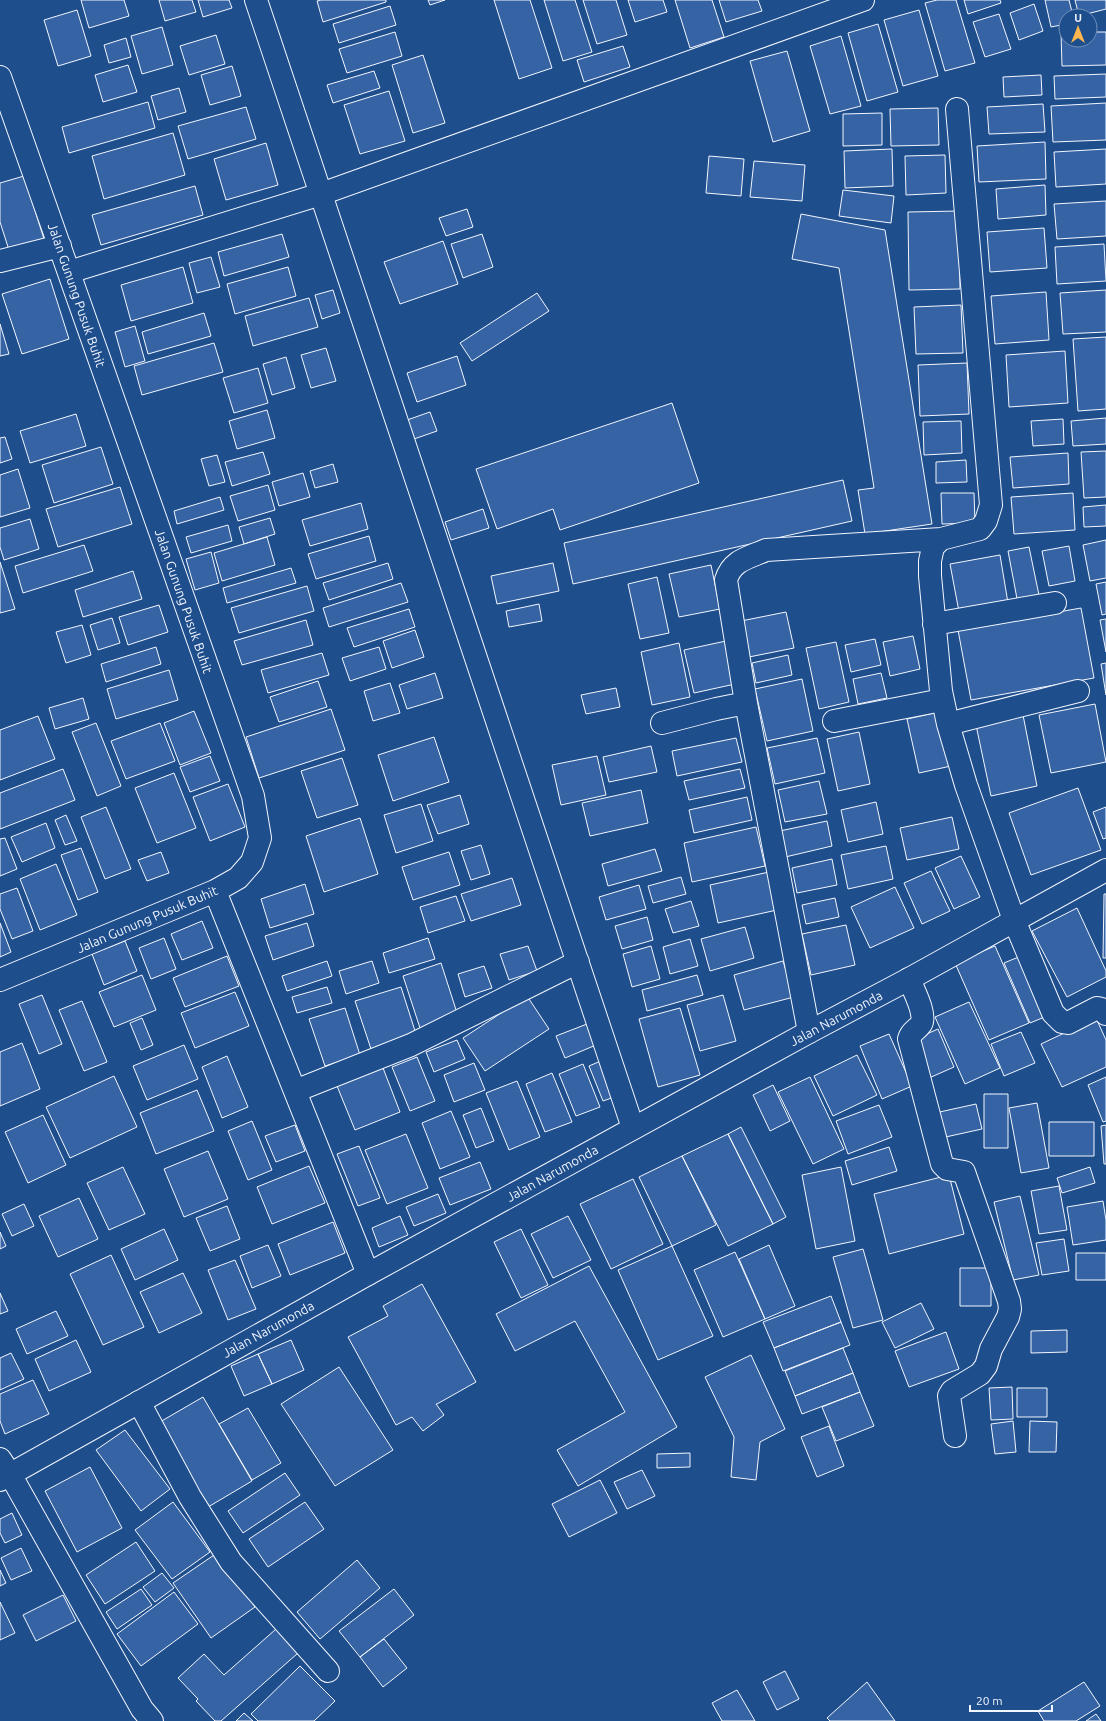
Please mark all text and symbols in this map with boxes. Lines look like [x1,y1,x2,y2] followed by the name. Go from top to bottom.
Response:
[1058,8,1098,48] north arrow
[1074,12,1082,24] text: U
[46,221,108,369] street label: Jalan Gunung Pusuk Buhit
[153,527,215,675] street label: Jalan Gunung Pusuk Buhit
[75,883,219,955] street label: Jalan Gunung Pusuk Buhit
[787,988,885,1048] street label: Jalan Narumonda
[504,1142,600,1204] street label: Jalan Narumonda
[220,1298,316,1360] street label: Jalan Narumonda
[970,1687,1052,1713] scale bar
[976,1694,1003,1707] text: 20 m

